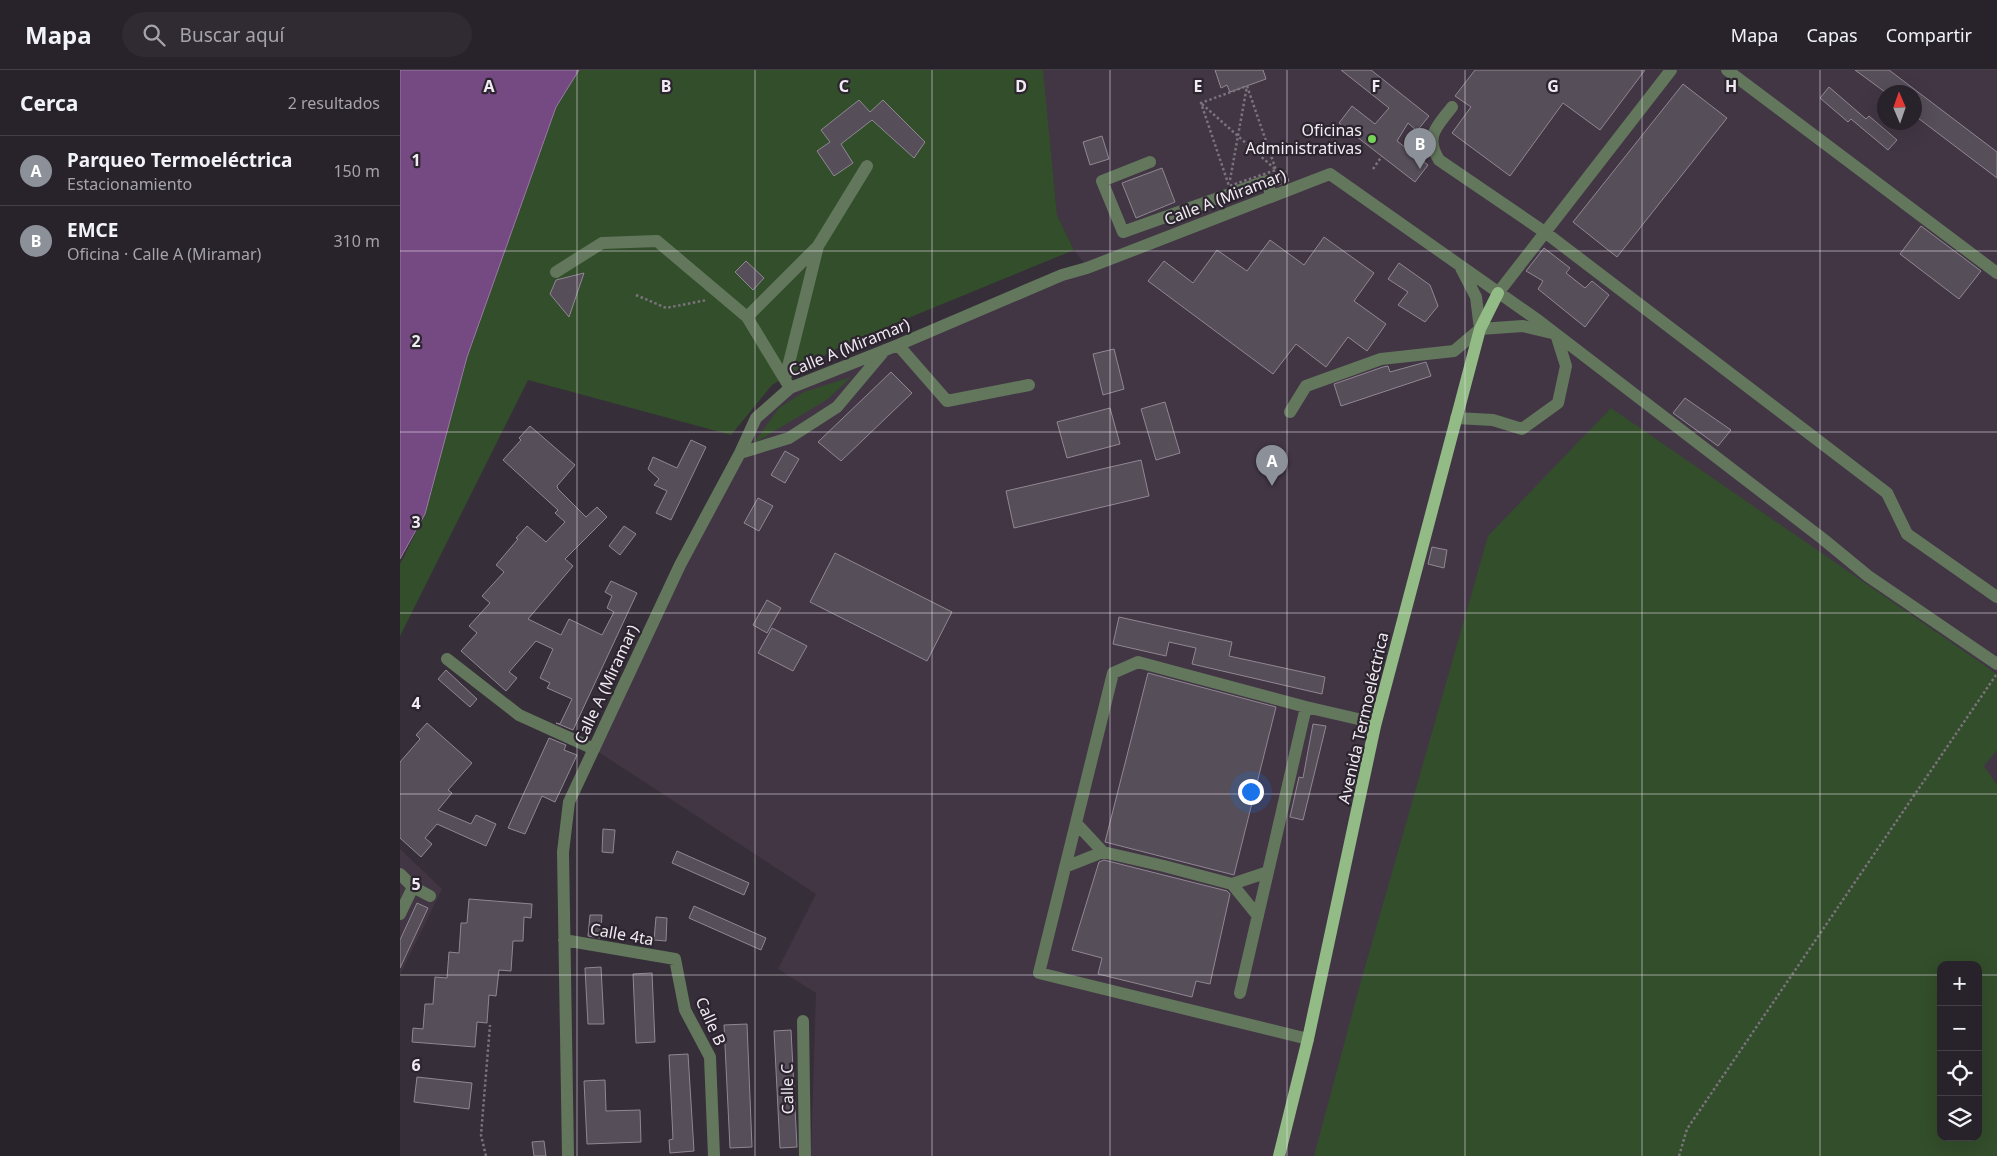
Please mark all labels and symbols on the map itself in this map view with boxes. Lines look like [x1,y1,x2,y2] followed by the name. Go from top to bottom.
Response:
[483,75,495,97] text: A
[661,75,671,97] text: B
[839,75,849,97] text: C
[1015,75,1027,97] text: D
[1194,75,1203,97] text: E
[1372,75,1380,97] text: F
[1547,75,1559,97] text: G
[1725,75,1737,97] text: H
[1877,85,1922,130] north arrow
[1245,119,1362,159] place label: Oficinas Administrativas
[1404,128,1436,169] pin: B
[1366,133,1378,145] marker: Oficinas Administrativas
[411,149,421,171] text: 1
[1161,164,1289,230] street label: Calle A (Miramar)
[785,313,913,381] street label: Calle A (Miramar)
[411,330,421,352] text: 2
[1256,445,1288,486] pin: A
[411,511,421,533] text: 3
[569,621,643,747] street label: Calle A (Miramar)
[1333,630,1393,806] street label: Avenida Termoeléctrica
[411,692,421,714] text: 4
[1238,779,1264,805] your location
[411,873,421,895] text: 5
[588,918,656,950] street label: Calle 4ta
[691,993,731,1049] street label: Calle B
[411,1054,421,1076] text: 6
[776,1063,798,1115] street label: Calle C

